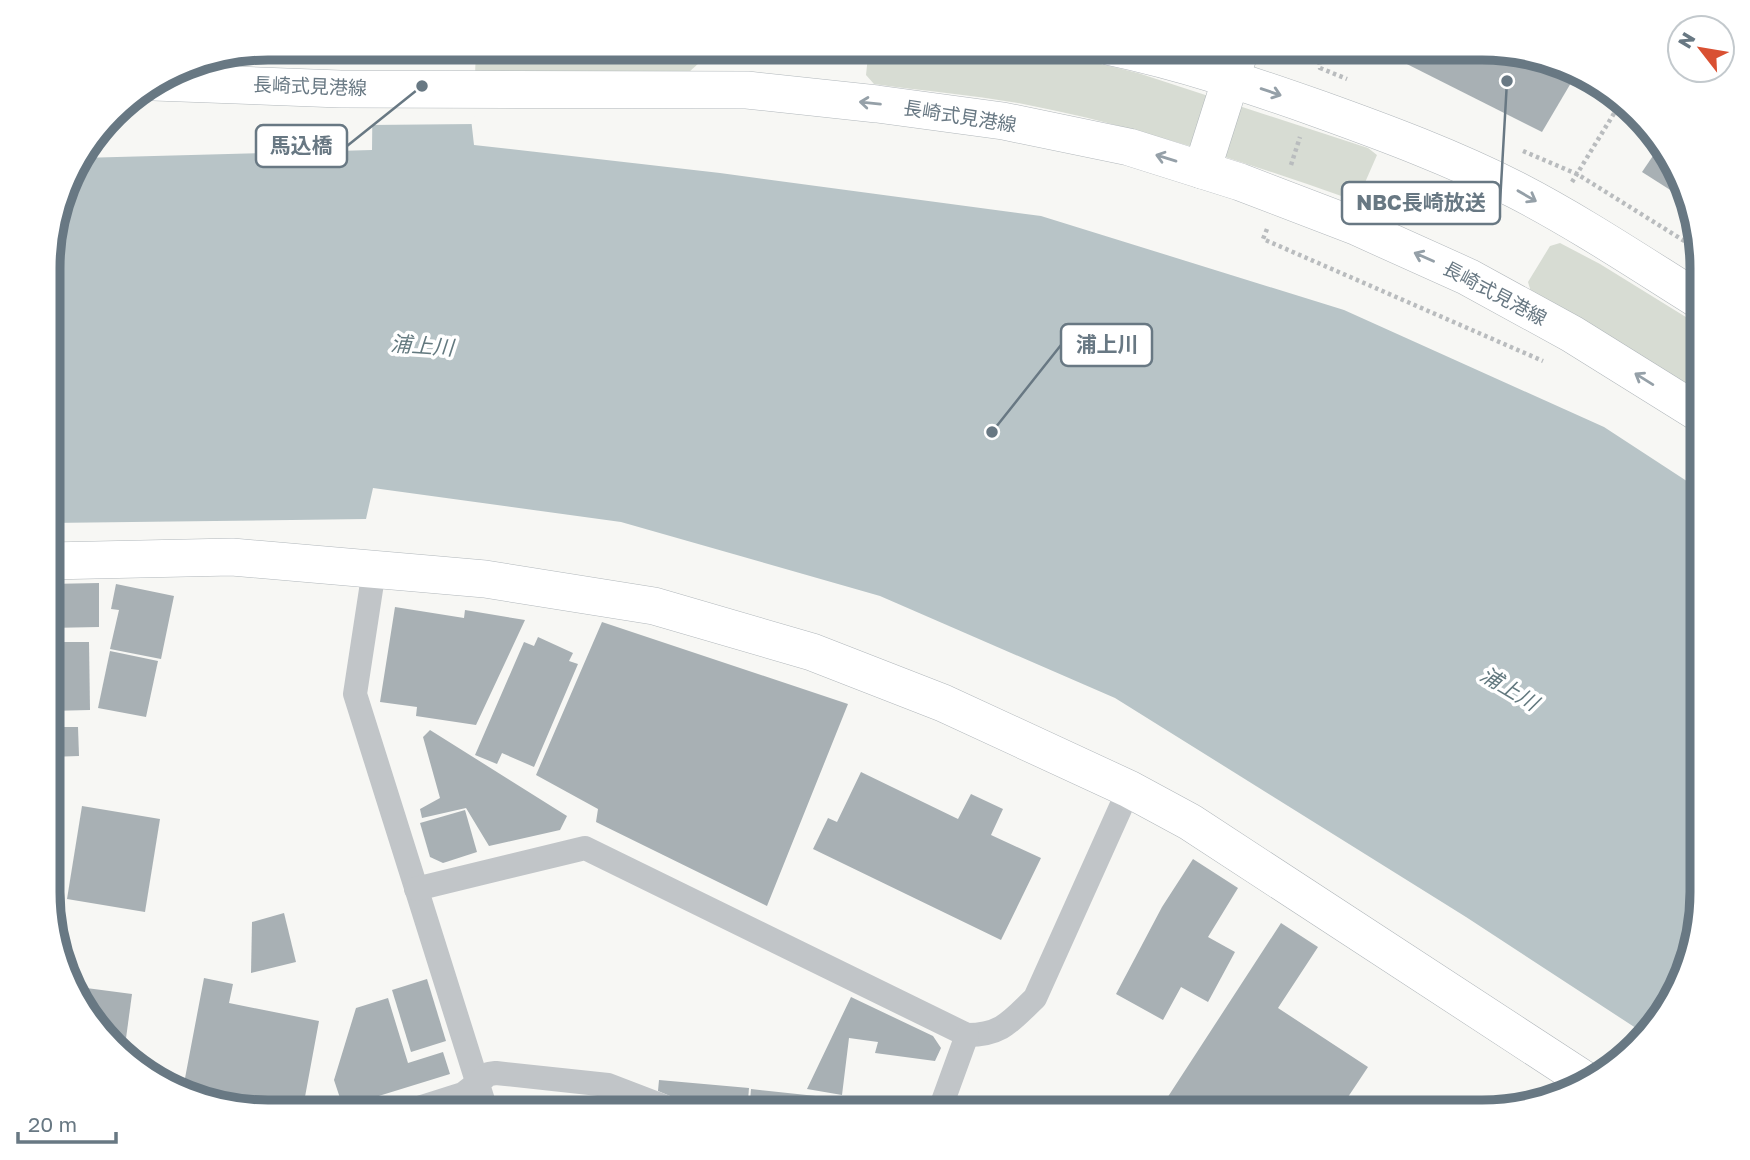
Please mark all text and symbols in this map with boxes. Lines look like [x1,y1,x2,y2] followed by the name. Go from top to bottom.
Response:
[1666,14,1736,84] north arrow
[1672,28,1700,52] text: N
[253,72,367,99] street label: 長崎式見港線
[1259,87,1281,99] one-way arrow
[902,95,1018,136] street label: 長崎式見港線
[860,96,882,109] one-way arrow
[256,125,347,167] callout: 馬込橋
[270,132,333,158] text: 馬込橋
[1155,151,1177,164] one-way arrow
[1342,182,1500,224] callout: NBC長崎放送
[1356,189,1486,215] text: NBC長崎放送
[1516,189,1536,203] one-way arrow
[1414,250,1435,263] one-way arrow
[1440,256,1551,329] street label: 長崎式見港線
[1061,324,1152,366] callout: 浦上川
[390,330,456,360] water label: 浦上川
[1076,331,1139,357] text: 浦上川
[1635,372,1655,386] one-way arrow
[1476,661,1545,717] water label: 浦上川
[18,1100,116,1144] scale bar
[28,1111,77,1137] text: 20 m

